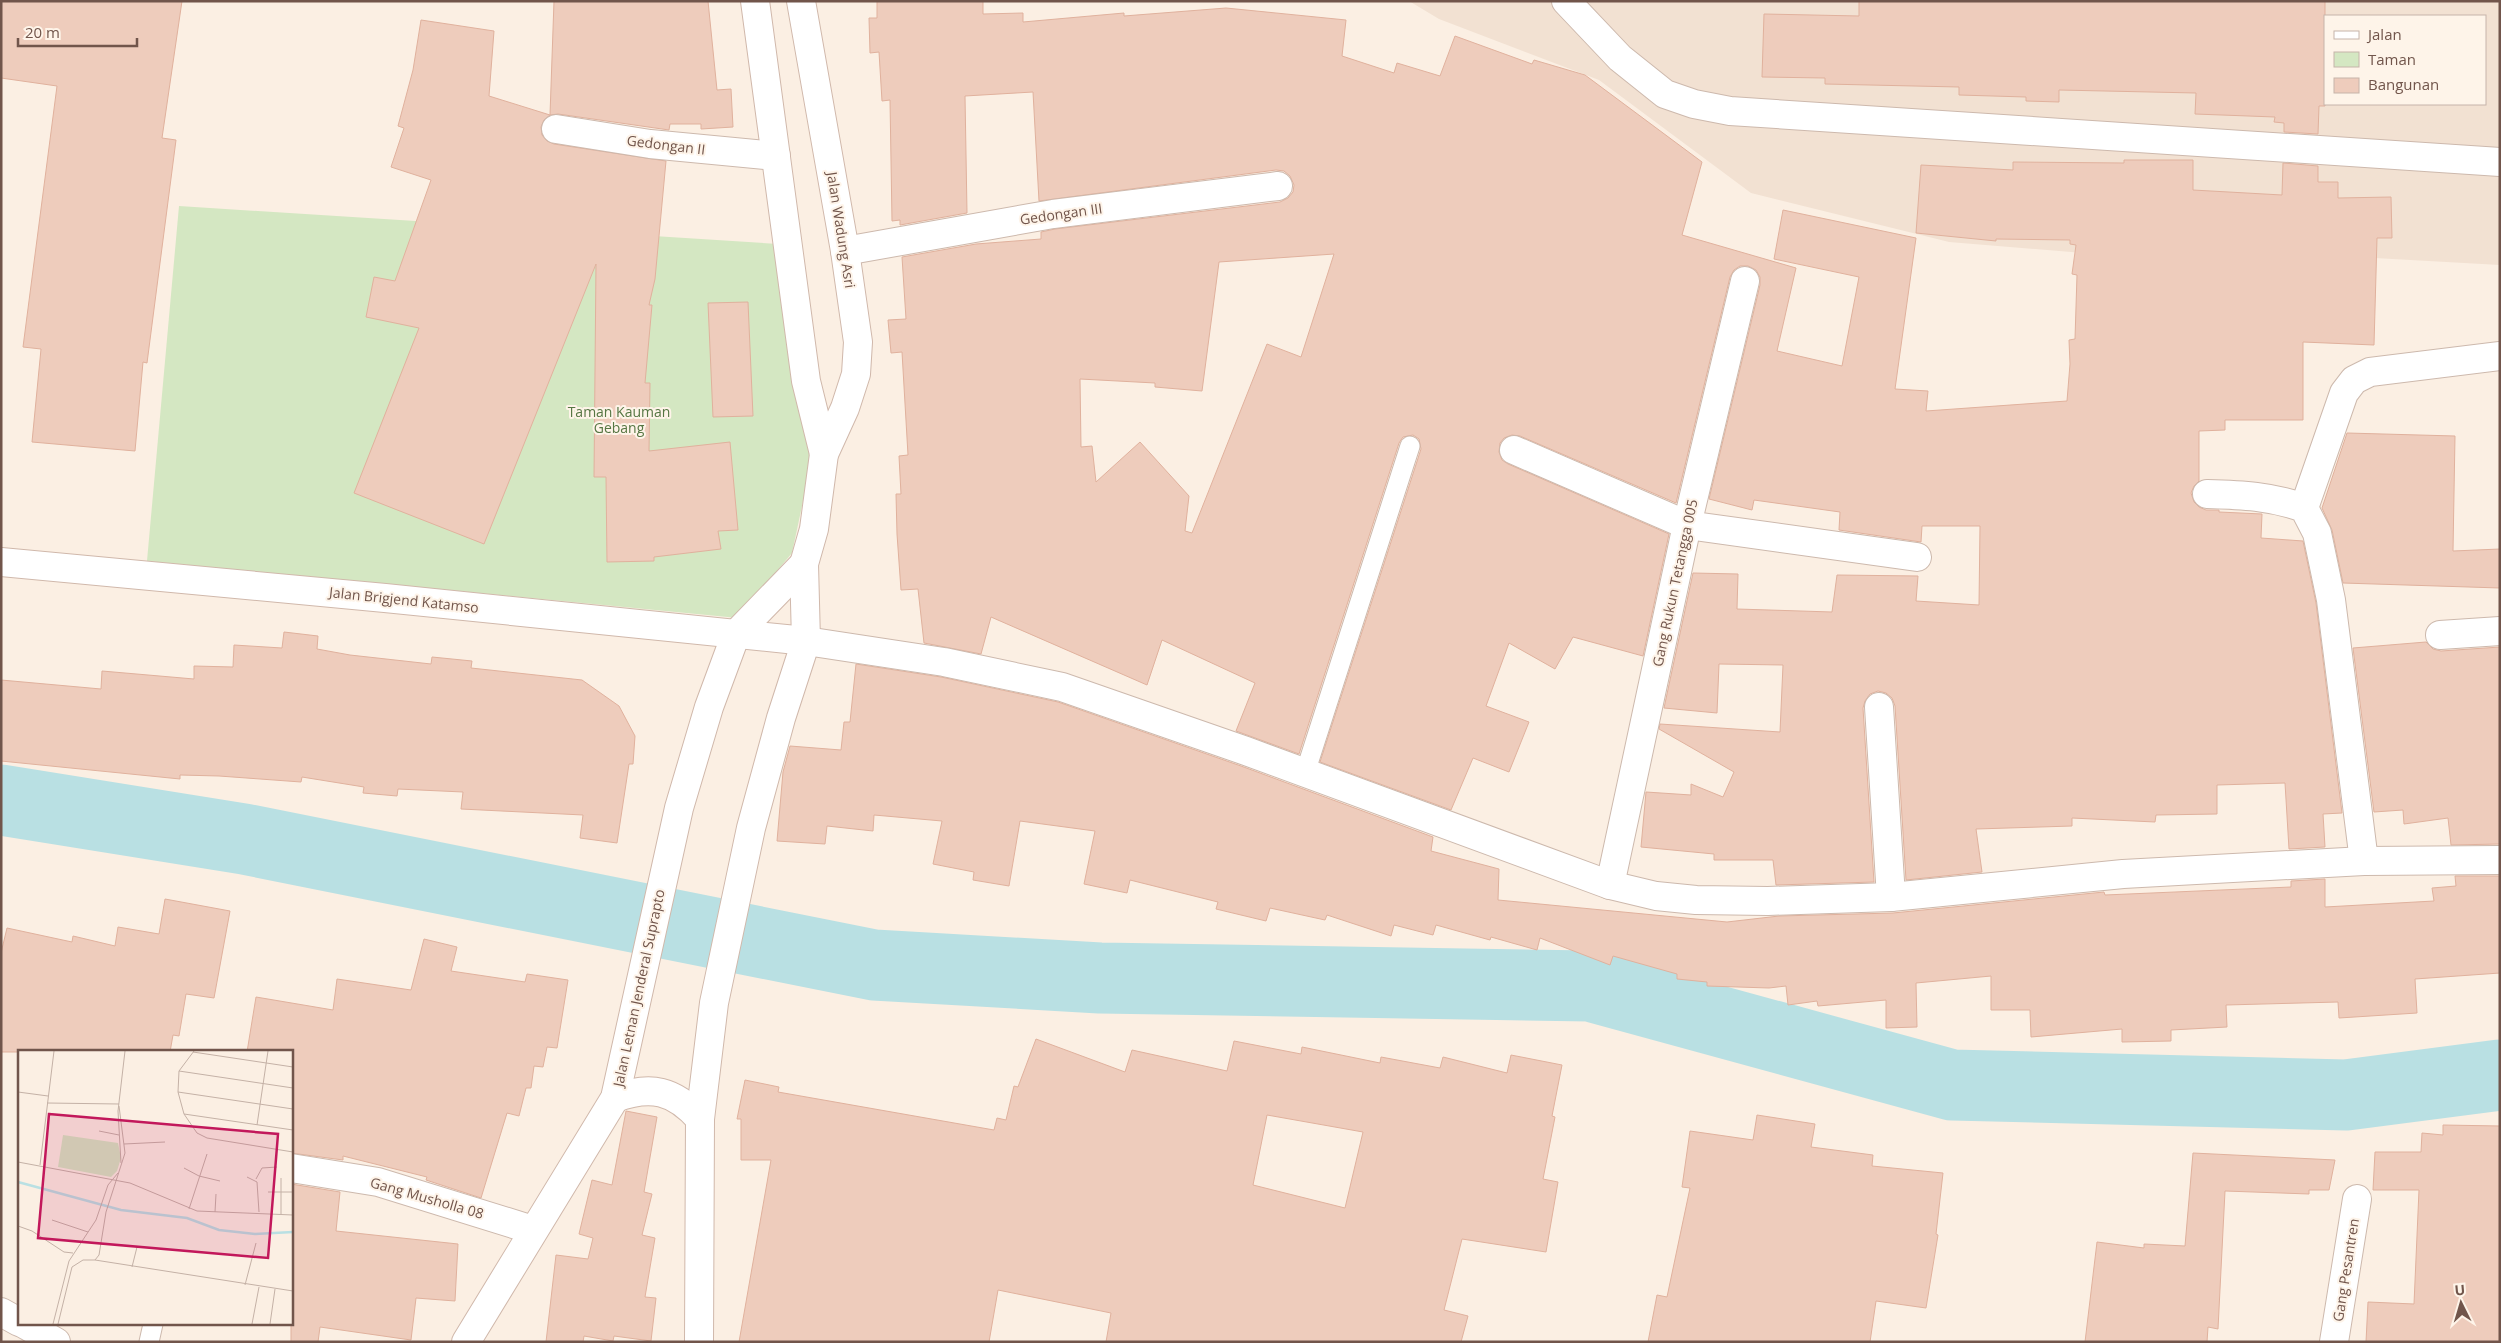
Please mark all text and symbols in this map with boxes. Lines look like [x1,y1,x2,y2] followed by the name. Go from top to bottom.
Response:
[18,15,136,47] scale bar
[2324,15,2486,105] legend
[25,22,60,42] text: 20 m
[2366,24,2402,44] text: Jalan
[2368,49,2416,69] text: Taman
[2368,74,2439,94] text: Bangunan
[626,130,706,159] street label: Gedongan II
[823,168,860,289] street label: Jalan Wadung Asri
[1019,198,1103,229] street label: Gedongan III
[568,402,670,437] park label: Taman Kauman Gebang
[1647,497,1702,668] street label: Gang Rukun Tetangga 005
[326,582,480,617] street label: Jalan Brigjend Katamso
[608,887,669,1090] street label: Jalan Letnan Jenderal Suprapto
[18,1050,292,1326] inset map
[368,1172,486,1223] street label: Gang Musholla 08
[2328,1217,2363,1323] street label: Gang Pesantren
[2436,1278,2486,1328] north arrow
[2454,1280,2466,1299] text: U

